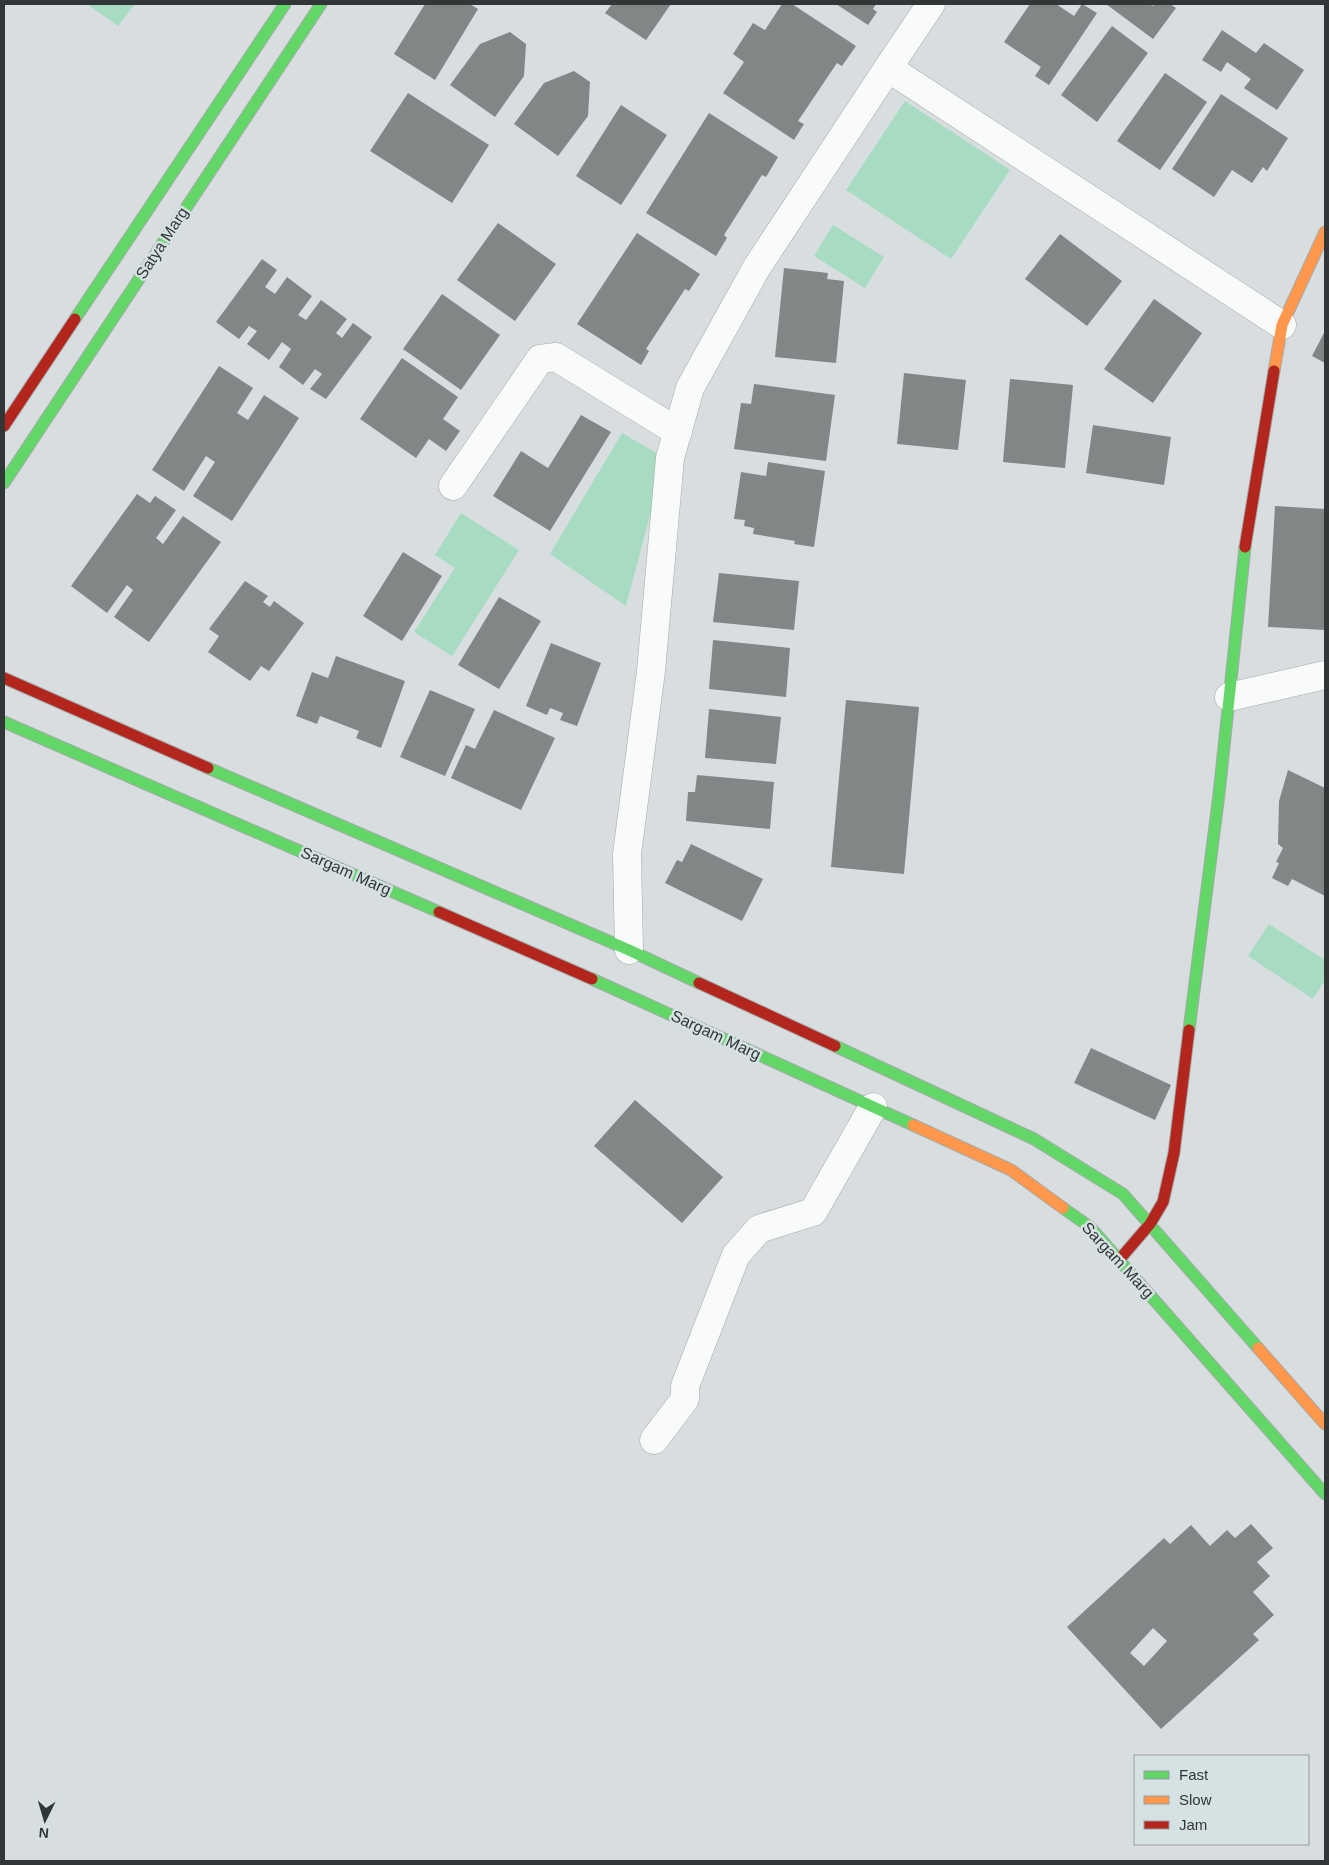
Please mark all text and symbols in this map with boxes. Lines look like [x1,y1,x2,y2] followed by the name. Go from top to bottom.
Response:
[133,204,191,282] street label: Satya Marg
[298,844,394,898] street label: Sargam Marg
[668,1007,764,1063] street label: Sargam Marg
[1079,1219,1157,1301] street label: Sargam Marg
[1134,1755,1309,1845] legend
[1179,1766,1209,1783] text: Fast
[1179,1791,1212,1808] text: Slow
[20,1795,70,1845] north arrow
[1179,1816,1207,1833] text: Jam
[38,1825,50,1841] text: N

